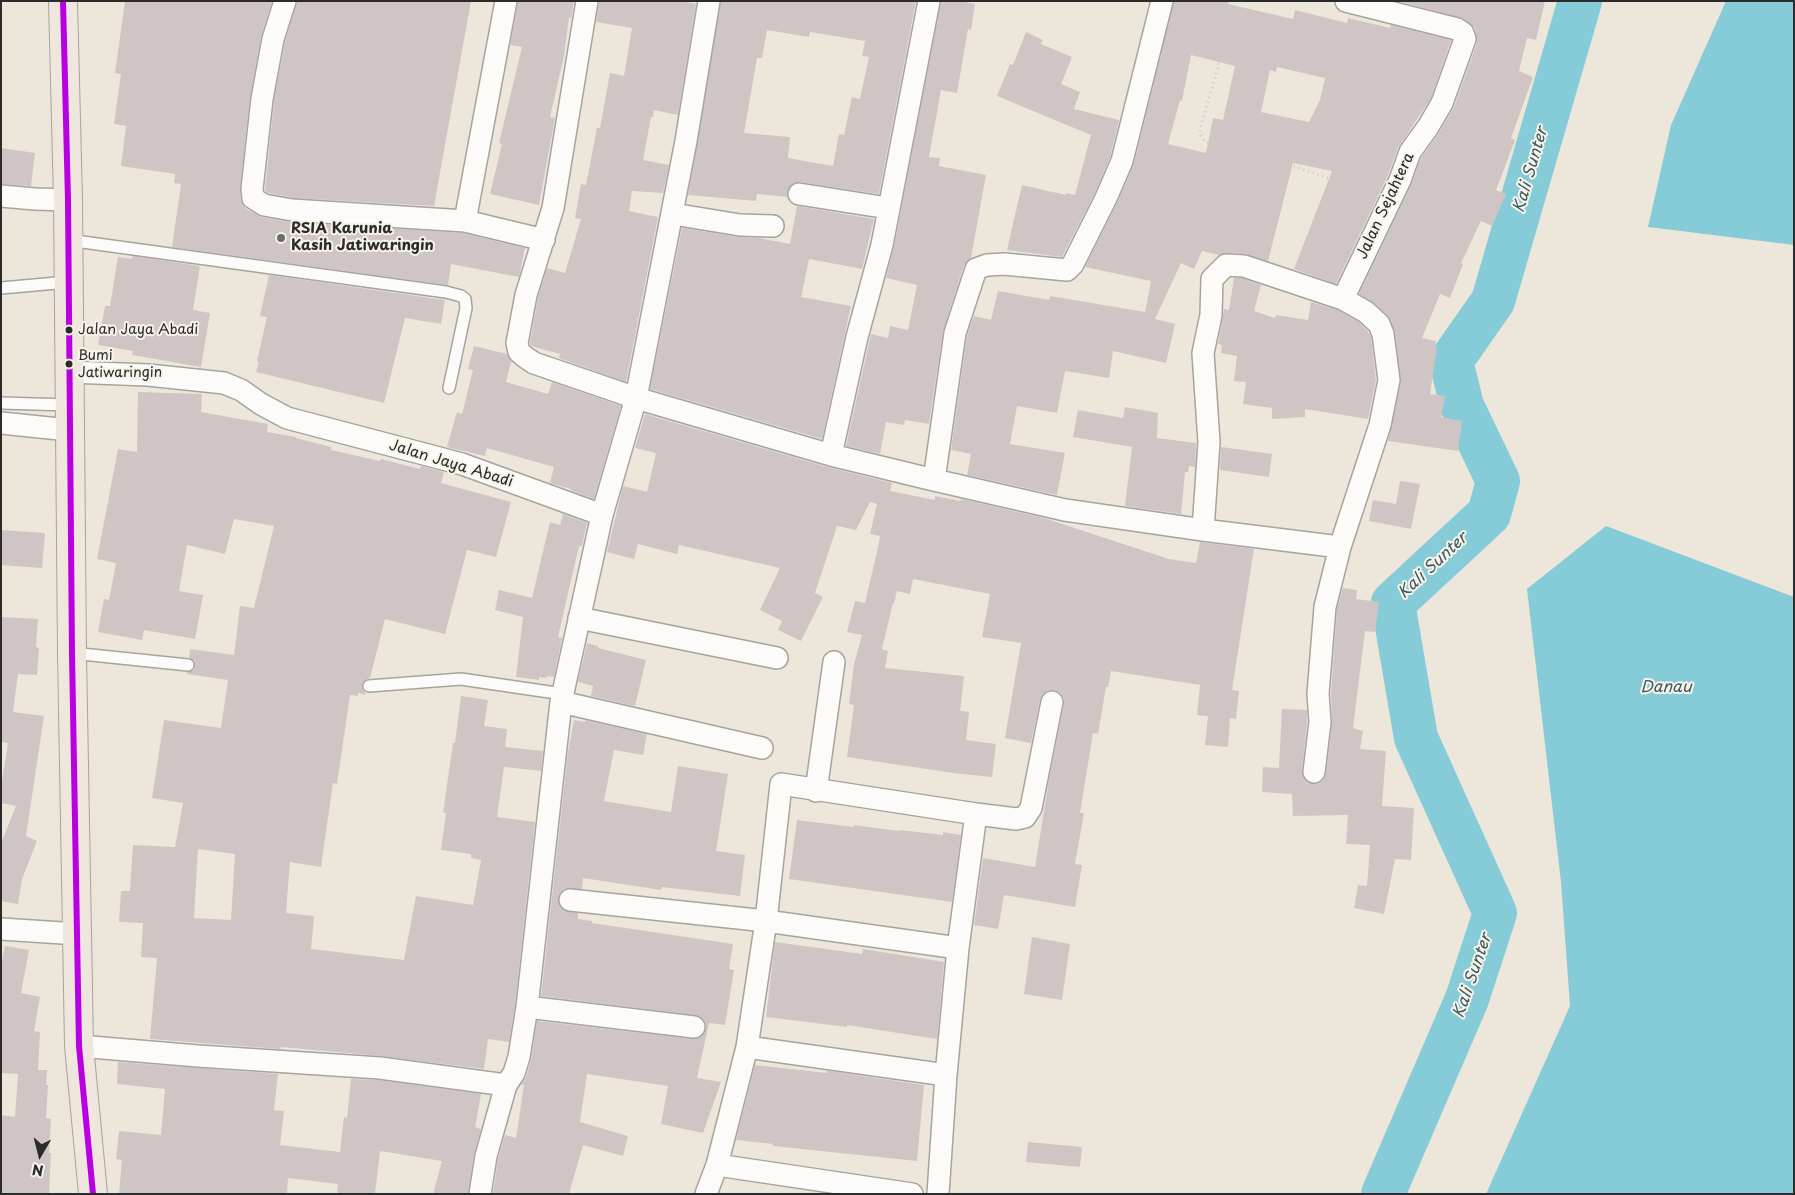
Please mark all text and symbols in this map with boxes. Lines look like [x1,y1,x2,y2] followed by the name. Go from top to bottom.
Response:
[1510,125,1552,215] water label: Kali Sunter
[1353,150,1419,262] street label: Jalan Sejahtera
[291,220,434,255] place label: RSIA Karunia Kasih Jatiwaringin
[275,232,287,244] marker: RSIA Karunia Kasih Jatiwaringin
[78,322,198,338] place label: Jalan Jaya Abadi
[64,325,74,335] marker: Jalan Jaya Abadi
[78,348,162,381] place label: Bumi Jatiwaringin
[64,359,74,369] marker: Bumi Jatiwaringin
[387,437,515,491] street label: Jalan Jaya Abadi
[1394,529,1472,603] water label: Kali Sunter
[1640,678,1692,698] water label: Danau
[1450,931,1496,1021] water label: Kali Sunter
[15,1130,65,1180] north arrow
[31,1159,45,1182] text: N

